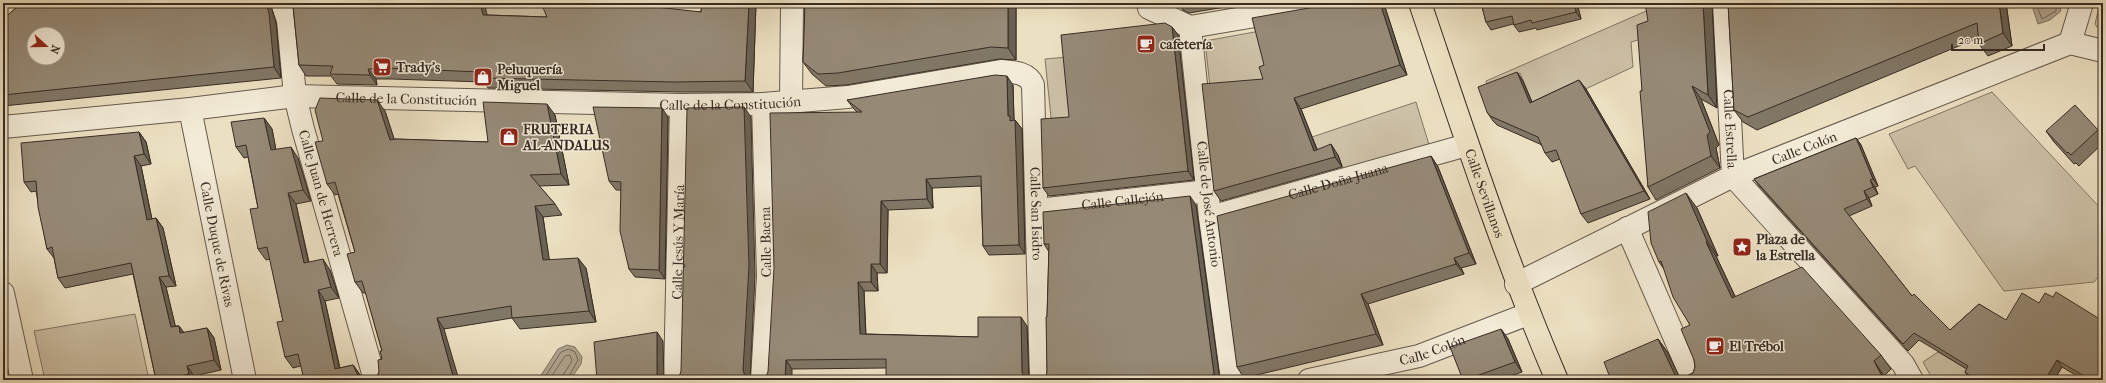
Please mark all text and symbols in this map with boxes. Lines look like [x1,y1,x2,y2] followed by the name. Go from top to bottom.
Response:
[26,26,66,66] north arrow
[1952,26,2044,52] scale bar
[1135,33,1157,55] cafe icon: cafetería
[1958,33,1983,47] text: 20 m
[1160,36,1213,53] place label: cafetería
[47,43,62,56] text: N
[371,56,393,78] supermarket icon: Trady's
[395,59,441,76] place label: Trady's
[496,61,563,94] place label: Peluquería Miguel
[472,66,494,88] shop icon: Peluquería Miguel
[335,88,477,109] street label: Calle de la Constitución
[1720,89,1741,169] street label: Calle Estrella
[659,92,802,114] street label: Calle de la Constitución
[522,121,610,154] place label: FRUTERIA AL-ANDALUS
[498,126,520,148] shop icon: FRUTERIA AL-ANDALUS
[1769,127,1839,168] street label: Calle Colón
[295,128,348,259] street label: Calle Juan de Herrera
[1194,140,1225,268] street label: Calle de José Antonio
[1461,146,1509,240] street label: Calle Sevillanos
[1286,159,1390,203] street label: Calle Doña Juana
[1027,167,1046,261] street label: Calle San Isidro
[196,180,238,308] street label: Calle Duque de Rivas
[668,184,688,300] street label: Calle Jesús Y María
[1080,188,1165,214] street label: Calle Callejón
[757,206,775,277] street label: Calle Baena
[1755,231,1816,264] place label: Plaza de la Estrella
[1731,236,1753,258] place icon: Plaza de la Estrella
[1398,331,1468,369] street label: Calle Colón
[1704,335,1726,357] cafe icon: El Trébol
[1729,338,1784,355] place label: El Trébol

